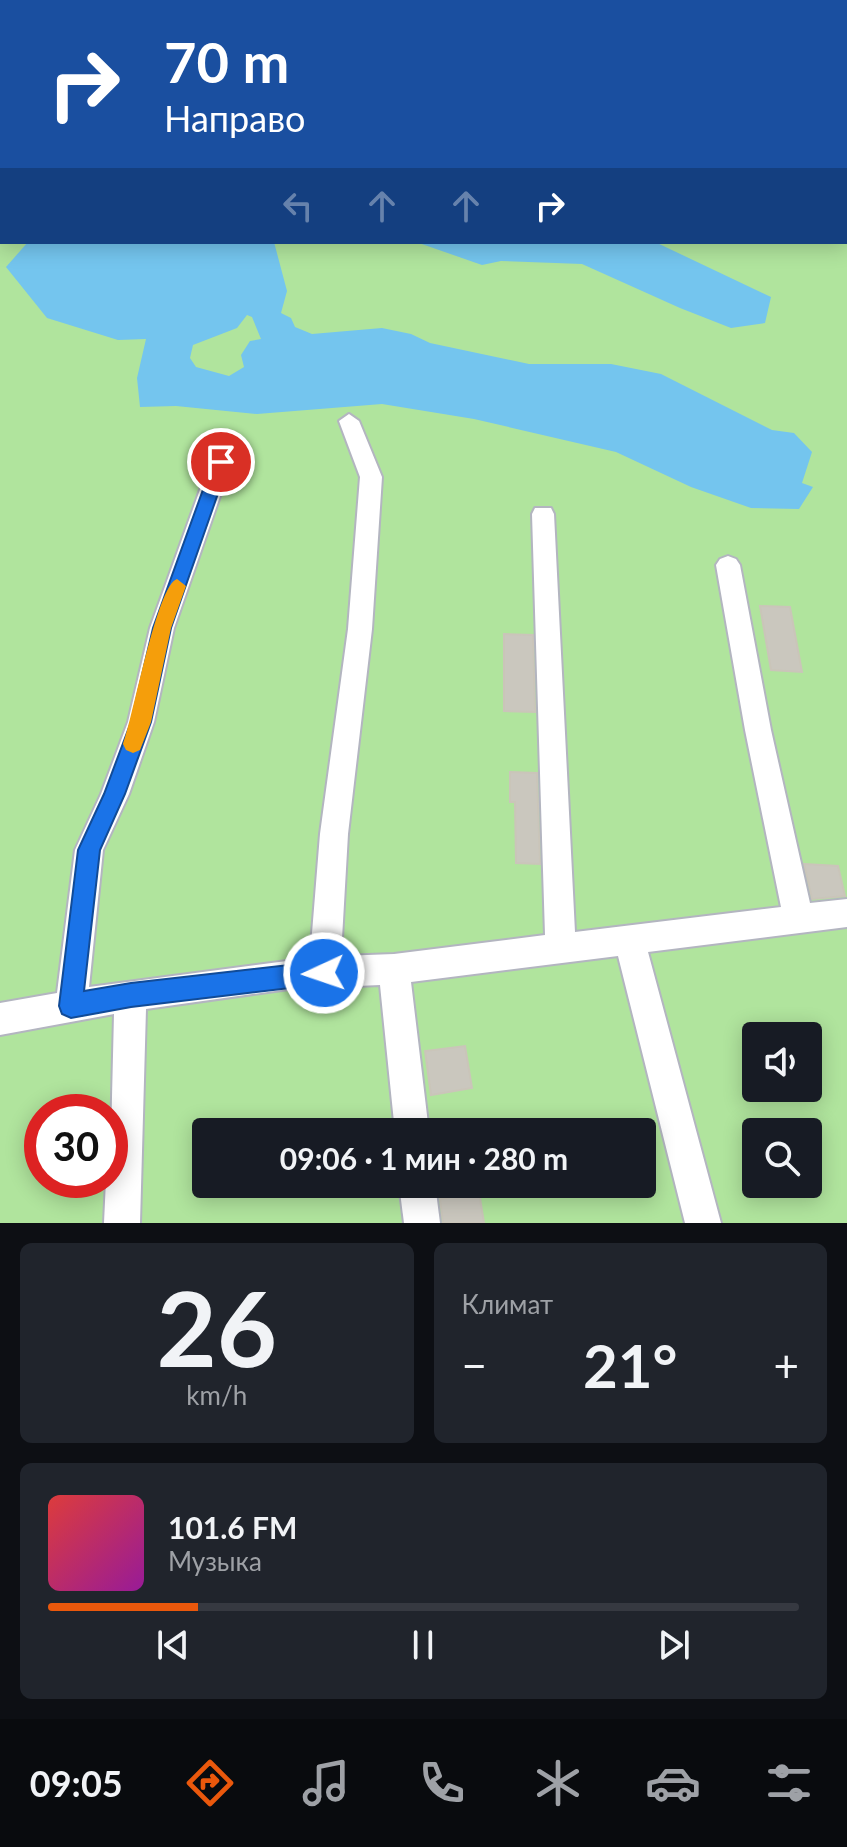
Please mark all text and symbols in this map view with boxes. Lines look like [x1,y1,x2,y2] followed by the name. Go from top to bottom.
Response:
[164,28,289,95] text: 70 m
[32,32,136,136] icon: right
[164,96,305,140] text: Направо
[276,184,320,228] icon: left
[360,184,404,228] icon: ahead
[444,184,488,228] icon: ahead
[528,184,572,228] icon: right
[187,428,255,496] pin
[199,440,243,484] icon: arrive
[282,931,366,1015] position arrow
[742,1022,822,1198] map controls
[742,1022,822,1102] button: sound
[24,1094,128,1198] speed limit sign: 30
[742,1118,822,1198] button: search
[280,1140,568,1176] text: 09:06 · 1 мин · 280 m
[156,1264,277,1389] text: 26
[462,1288,553,1320] text: Климат
[583,1329,678,1401] text: 21°
[462,1339,487,1391] text: −
[773,1339,799,1391] text: +
[186,1379,247,1411] text: km/h
[168,1509,297,1545] text: 101.6 FM
[168,1545,262,1577] text: Музыка
[151,1623,195,1667] icon: previous
[401,1623,445,1667] icon: pause
[652,1623,696,1667] icon: next
[182,1755,238,1811] icon: directions
[298,1755,354,1811] icon: music
[414,1755,470,1811] icon: phone
[530,1755,586,1811] icon: climate
[645,1755,701,1811] icon: car
[761,1755,817,1811] icon: filters
[30,1761,123,1805] text: 09:05

